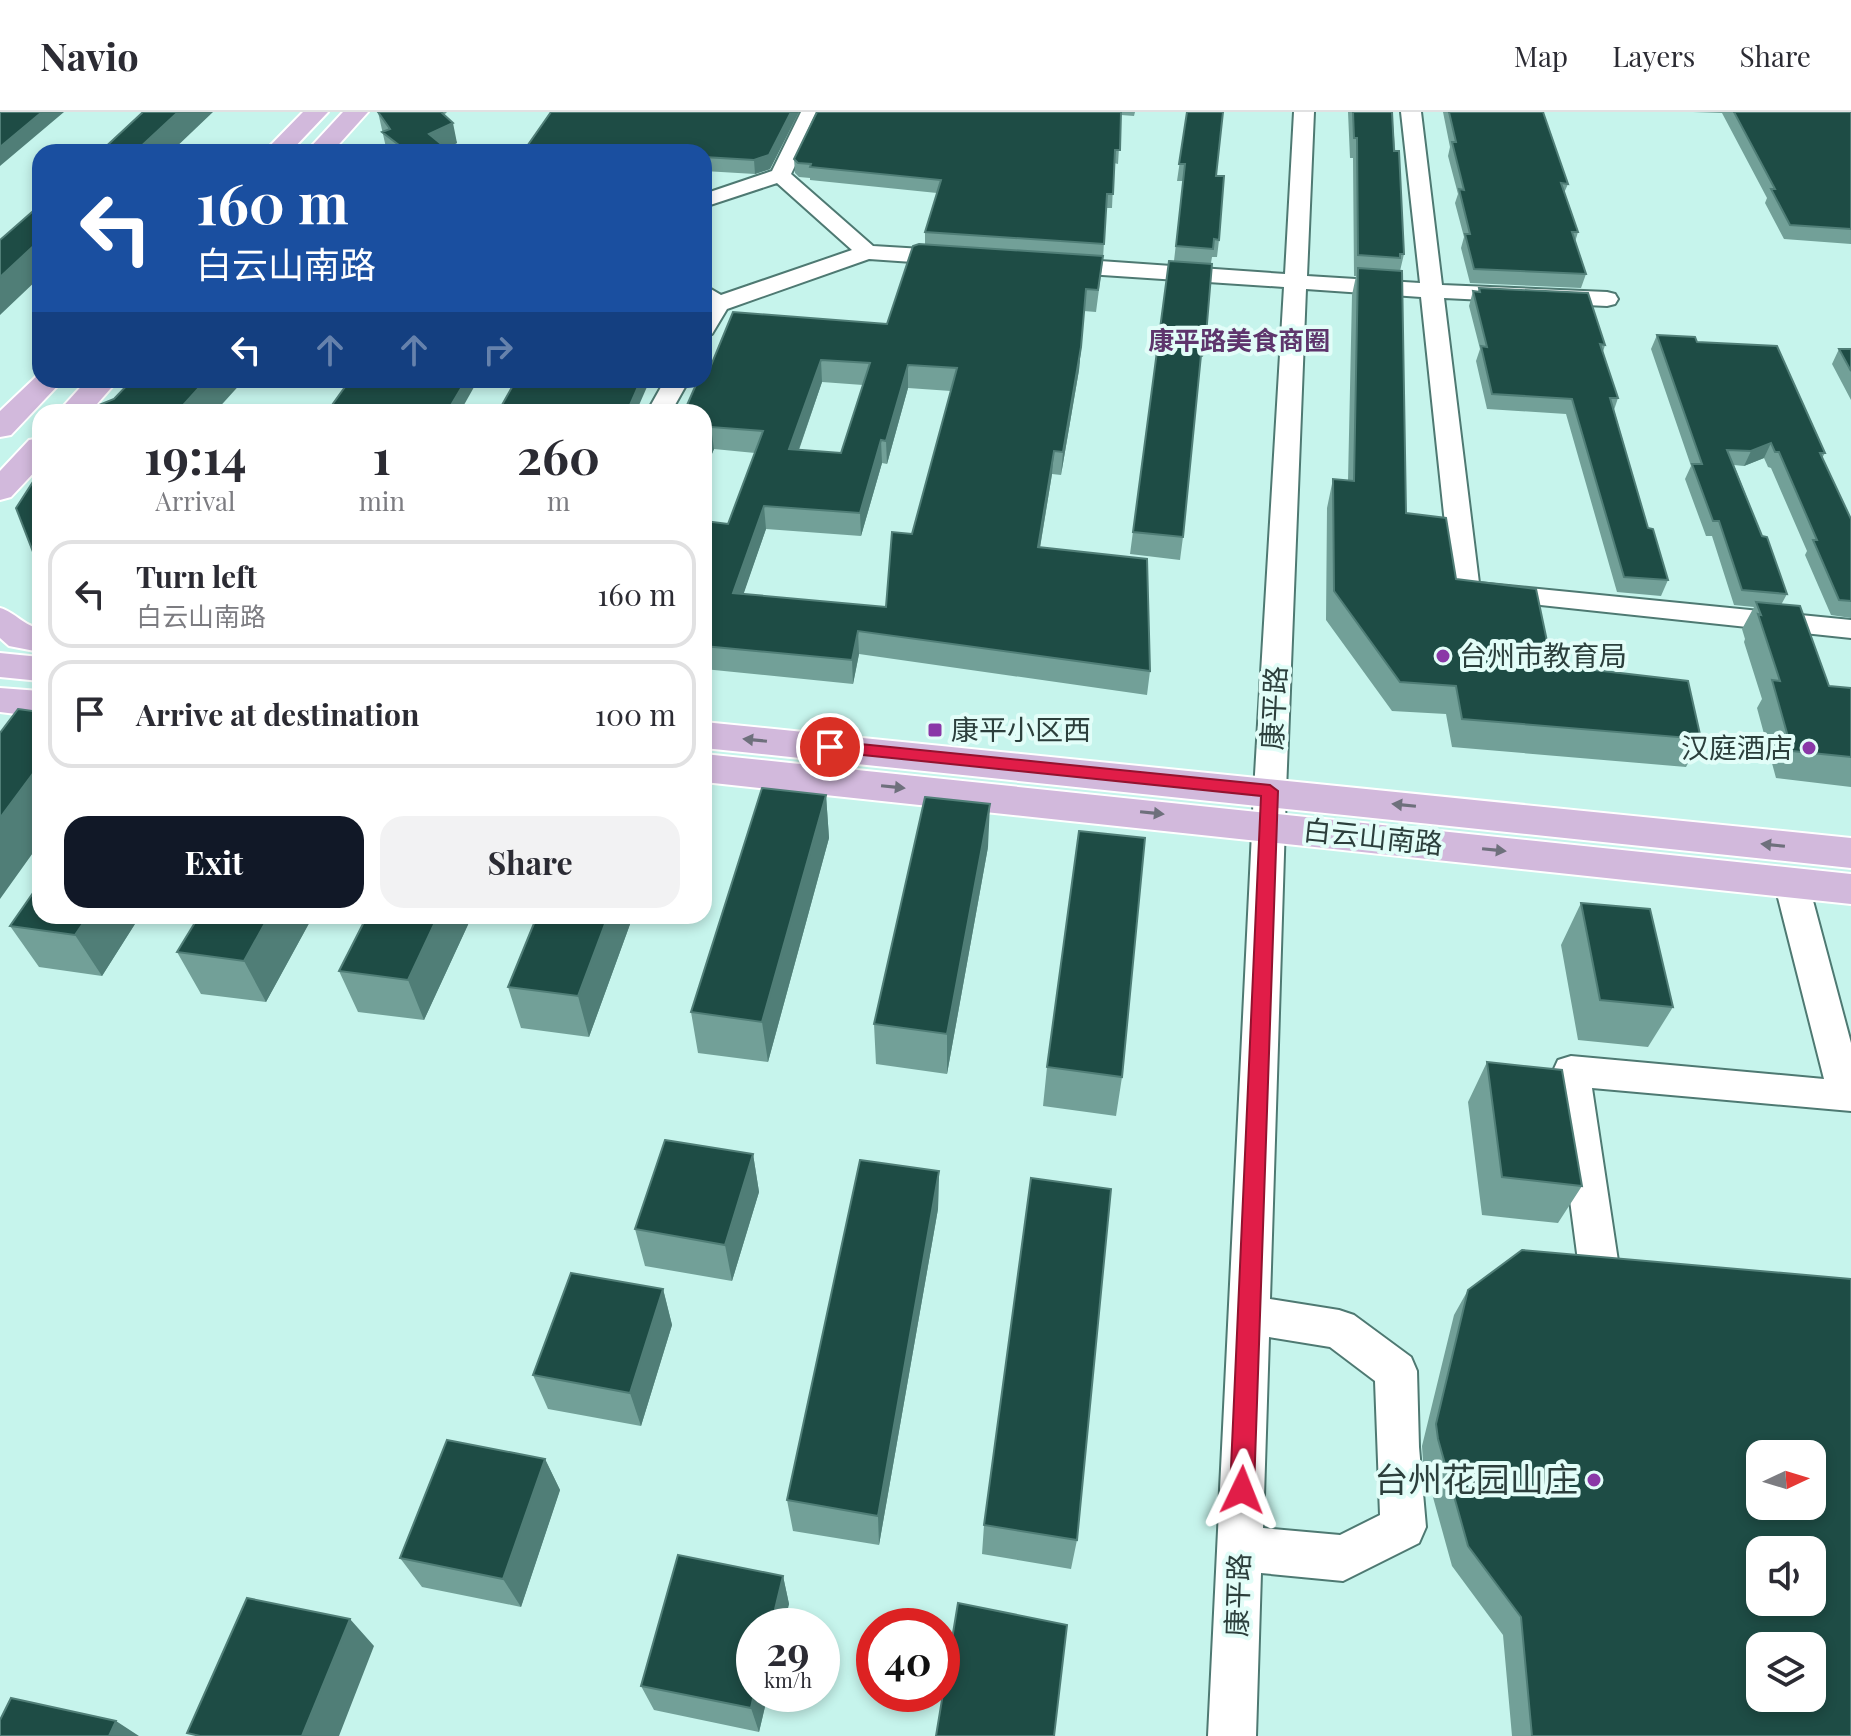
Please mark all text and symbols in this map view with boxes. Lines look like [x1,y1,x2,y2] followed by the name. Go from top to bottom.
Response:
[40,30,139,81] text: Navio
[1514,37,1568,74] text: Map
[1612,37,1695,74] text: Layers
[1739,37,1811,74] text: Share
[196,164,349,239] text: 160 m
[64,176,168,280] icon: left
[196,239,376,287] text: 白云山南路
[1148,322,1330,357] district label: 康平路美食商圈
[224,328,268,372] icon: left
[308,328,352,372] icon: ahead
[392,328,436,372] icon: ahead
[476,328,520,372] icon: right
[144,423,247,487] text: 19:14
[373,423,391,487] text: 1
[517,423,600,487] text: 260
[155,483,235,518] text: Arrival
[359,483,405,518] text: min
[547,483,570,518] text: m
[136,556,257,596] text: Turn left
[68,572,112,616] icon: left
[597,574,676,614] text: 160 m
[136,598,266,633] text: 白云山南路
[1459,636,1627,673] place label: 台州市教育局
[1434,647,1452,665] marker: 台州市教育局
[1252,665,1293,751] street label: 康平路
[68,692,112,736] icon: arrive
[136,694,419,734] text: Arrive at destination
[595,694,676,734] text: 100 m
[951,710,1091,747] place label: 康平小区西
[796,713,864,781] pin
[926,721,944,739] marker: 康平小区西
[808,725,852,769] icon: arrive
[1681,728,1793,765] place label: 汉庭酒店
[742,733,767,746] one-way arrow
[1800,739,1818,757] marker: 汉庭酒店
[881,781,906,794] one-way arrow
[1391,799,1416,812] one-way arrow
[1140,807,1165,820] one-way arrow
[1302,810,1445,861] street label: 白云山南路
[64,816,364,908] button: Exit
[380,816,680,908] button: Share
[1761,838,1786,851] one-way arrow
[1482,843,1507,856] one-way arrow
[1746,1440,1826,1520] north arrow
[1746,1440,1826,1712] map controls
[1200,1448,1284,1532] position arrow
[1374,1455,1578,1501] place label: 台州花园山庄
[1585,1471,1603,1489] marker: 台州花园山庄
[1746,1536,1826,1616] button: sound
[1217,1552,1256,1638] street label: 康平路
[856,1608,960,1712] speed limit sign: 40
[766,1623,810,1676] text: 29
[1746,1632,1826,1712] button: layers
[764,1666,812,1693] text: km/h

